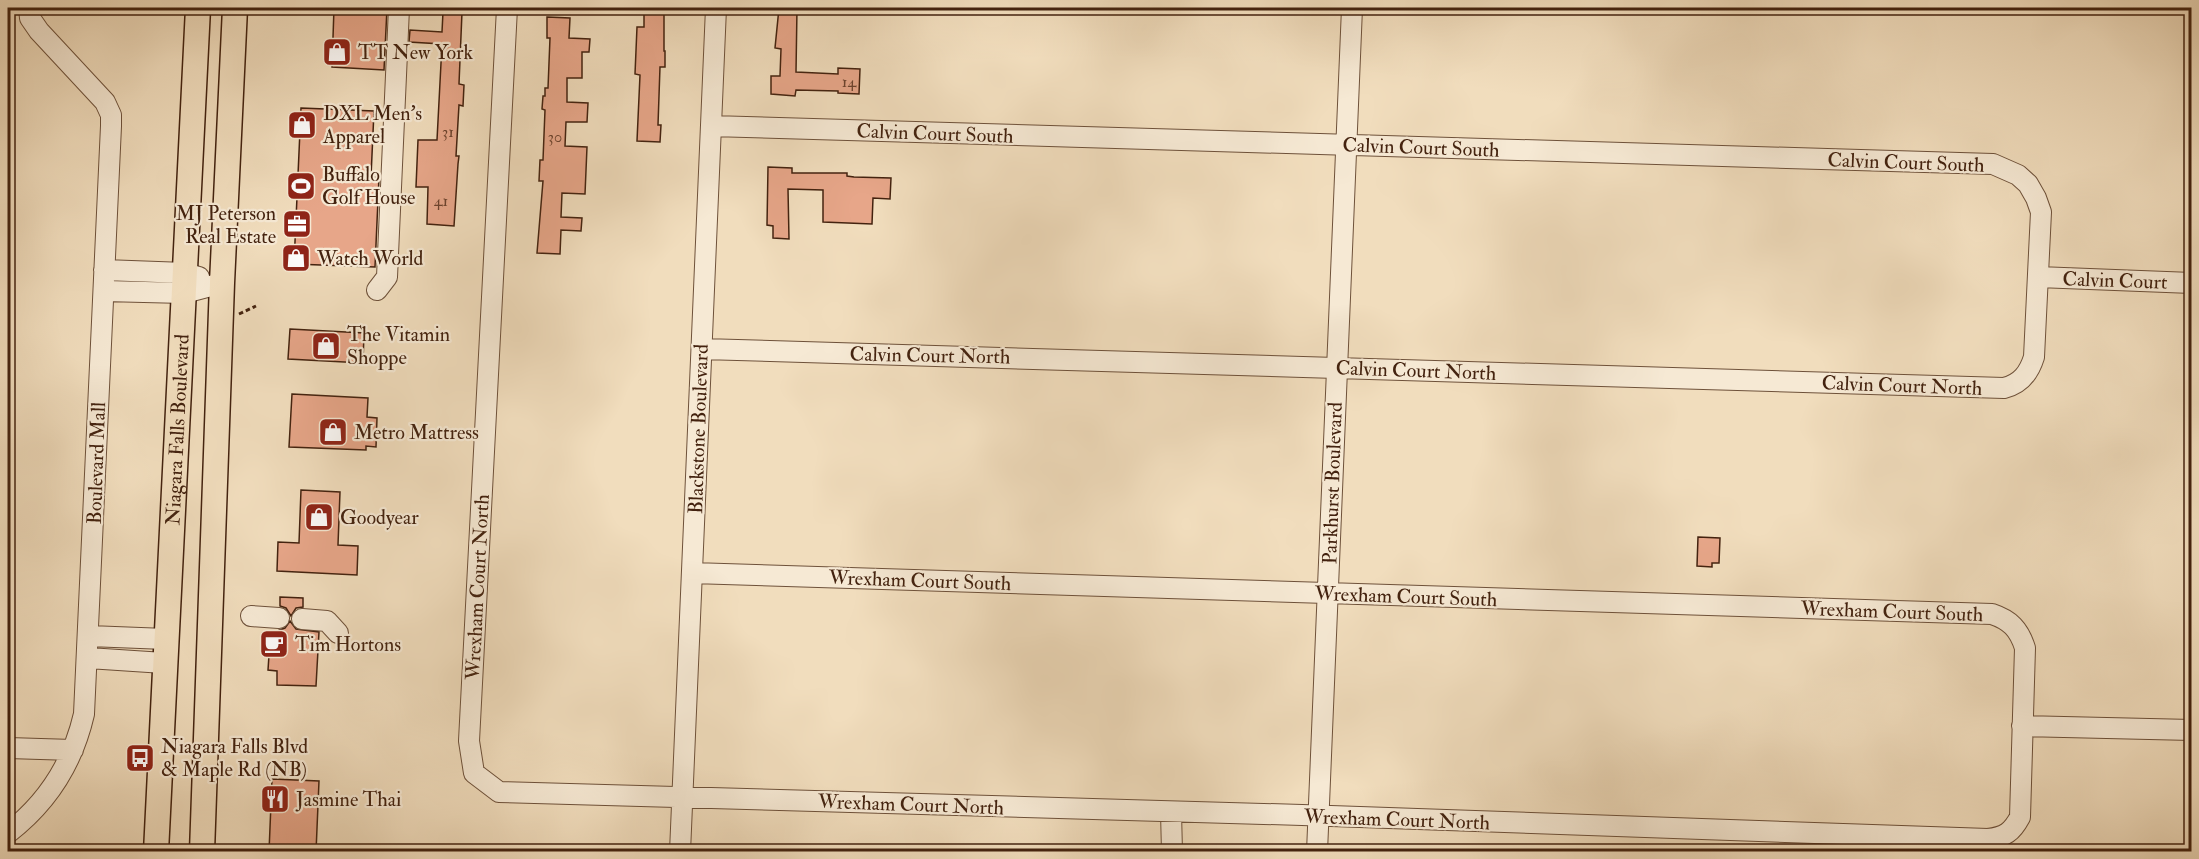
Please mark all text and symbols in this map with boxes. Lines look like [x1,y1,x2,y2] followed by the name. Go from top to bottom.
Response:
[321,36,353,68] shop icon: TT New York
[358,40,473,65] place label: TT New York
[842,72,858,92] house number: 14
[322,101,422,150] place label: DXL Men's Apparel
[286,109,318,141] shop icon: DXL Men's Apparel
[856,118,1014,149] street label: Calvin Court South
[442,122,454,142] house number: 31
[548,127,562,147] house number: 30
[1342,132,1500,163] street label: Calvin Court South
[1827,147,1985,178] street label: Calvin Court South
[322,162,415,210] place label: Buffalo Golf House
[285,170,317,202] sports icon: Buffalo Golf House
[434,191,448,211] house number: 41
[176,201,276,249] place label: MJ Peterson Real Estate
[281,208,313,240] office icon: MJ Peterson Real Estate
[280,242,312,274] shop icon: Watch World
[316,246,424,271] place label: Watch World
[2062,266,2168,295] street label: Calvin Court
[347,322,450,371] place label: The Vitamin Shoppe
[310,330,342,362] shop icon: The Vitamin Shoppe
[160,333,195,526] street label: Niagara Falls Boulevard
[849,342,1011,369] street label: Calvin Court North
[683,343,714,514] street label: Blackstone Boulevard
[1335,355,1497,386] street label: Calvin Court North
[1821,370,1983,401] street label: Calvin Court North
[82,401,111,525] street label: Boulevard Mall
[1317,401,1348,565] street label: Parkhurst Boulevard
[317,416,349,448] shop icon: Metro Mattress
[354,420,479,445] place label: Metro Mattress
[460,493,495,682] street label: Wrexham Court North
[303,501,335,533] shop icon: Goodyear
[340,505,419,530] place label: Goodyear
[827,565,1012,596] street label: Wrexham Court South
[1313,581,1498,612] street label: Wrexham Court South
[1799,596,1984,627] street label: Wrexham Court South
[258,628,290,660] cafe icon: Tim Hortons
[295,632,401,657] place label: Tim Hortons
[161,734,308,783] place label: Niagara Falls Blvd & Maple Rd (NB)
[124,742,156,774] bus stop icon: Niagara Falls Blvd & Maple Rd (NB)
[259,783,291,815] restaurant icon: Jasmine Thai
[295,787,401,812] place label: Jasmine Thai
[817,789,1005,820] street label: Wrexham Court North
[1303,804,1491,835] street label: Wrexham Court North

